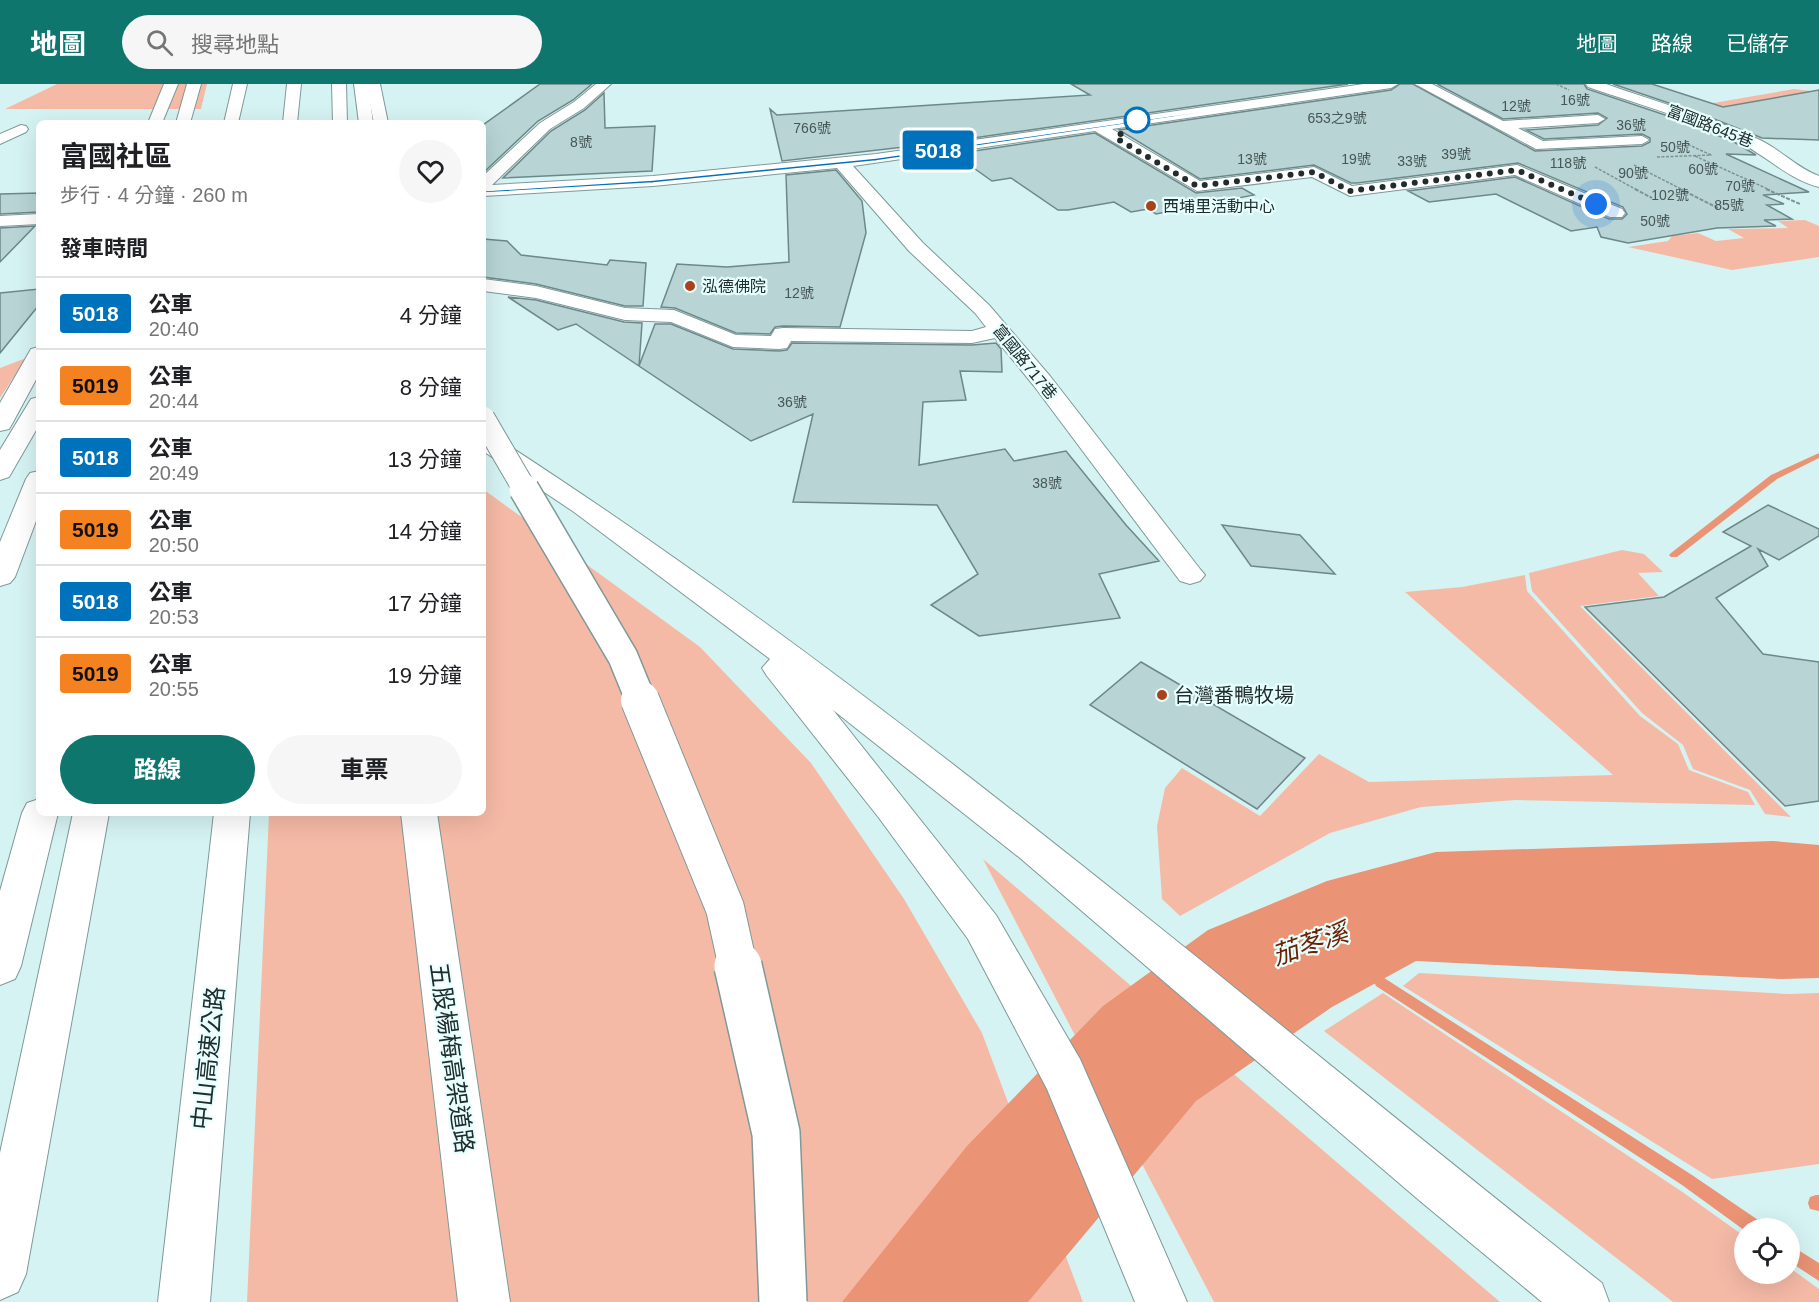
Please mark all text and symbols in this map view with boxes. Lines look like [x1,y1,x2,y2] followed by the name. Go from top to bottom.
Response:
[122,15,542,69] search box
[143,26,176,59] icon: search
[30,29,86,60] text: 地圖
[191,32,279,57] text: 搜尋地點
[1576,32,1618,55] text: 地圖
[1651,32,1693,55] text: 路線
[1726,32,1789,55] text: 已儲存
[1560,92,1590,108] house number: 16號
[1501,98,1531,114] house number: 12號
[1665,102,1755,150] street label: 富國路645巷
[1124,107,1150,133] unlabelled marker
[1307,110,1367,126] house number: 653之9號
[1616,117,1646,133] house number: 36號
[793,120,831,136] house number: 766號
[896,130,980,170] line badge: 5018
[570,134,592,150] house number: 8號
[915,139,961,162] text: 5018
[1660,139,1690,155] house number: 50號
[399,140,462,203] button: heart
[60,141,172,172] text: 富國社區
[1441,146,1471,162] house number: 39號
[1237,151,1267,167] house number: 13號
[1341,151,1371,167] house number: 19號
[1397,153,1427,169] house number: 33號
[1550,155,1586,171] house number: 118號
[1688,161,1718,177] house number: 60號
[1618,165,1648,181] house number: 90號
[1725,178,1755,194] house number: 70號
[60,184,248,206] text: 步行 · 4 分鐘 · 260 m
[1651,187,1689,203] house number: 102號
[1581,189,1611,219] your location
[1714,197,1744,213] house number: 85號
[1163,198,1275,215] place label: 西埔里活動中心
[1144,199,1158,213] marker: 西埔里活動中心
[1640,213,1670,229] house number: 50號
[60,236,148,261] text: 發車時間
[702,278,766,295] place label: 泓德佛院
[683,279,697,293] marker: 泓德佛院
[784,285,814,301] house number: 12號
[149,292,193,317] text: 公車
[72,302,119,325] text: 5018
[400,303,462,328] text: 4 分鐘
[149,318,199,340] text: 20:40
[990,321,1060,403] street label: 富國路717巷
[149,364,193,389] text: 公車
[72,374,119,397] text: 5019
[400,375,462,400] text: 8 分鐘
[149,390,199,412] text: 20:44
[777,394,807,410] house number: 36號
[149,436,193,461] text: 公車
[72,446,119,469] text: 5018
[387,447,462,472] text: 13 分鐘
[149,462,199,484] text: 20:49
[1032,475,1062,491] house number: 38號
[149,508,193,533] text: 公車
[72,518,119,541] text: 5019
[387,519,462,544] text: 14 分鐘
[149,534,199,556] text: 20:50
[149,580,193,605] text: 公車
[72,590,119,613] text: 5018
[387,591,462,616] text: 17 分鐘
[149,606,199,628] text: 20:53
[149,652,193,677] text: 公車
[72,662,119,685] text: 5019
[387,663,462,688] text: 19 分鐘
[149,678,199,700] text: 20:55
[1174,684,1294,706] place label: 台灣番鴨牧場
[1155,688,1169,702] marker: 台灣番鴨牧場
[60,735,255,804] button: 路線
[267,735,462,804] button: 車票
[1268,916,1356,971] water label: 茄苳溪
[425,961,479,1155] street label: 五股楊梅高架道路
[187,985,229,1131] street label: 中山高速公路
[1734,1218,1800,1284] map controls
[1734,1218,1800,1284] button: locate

